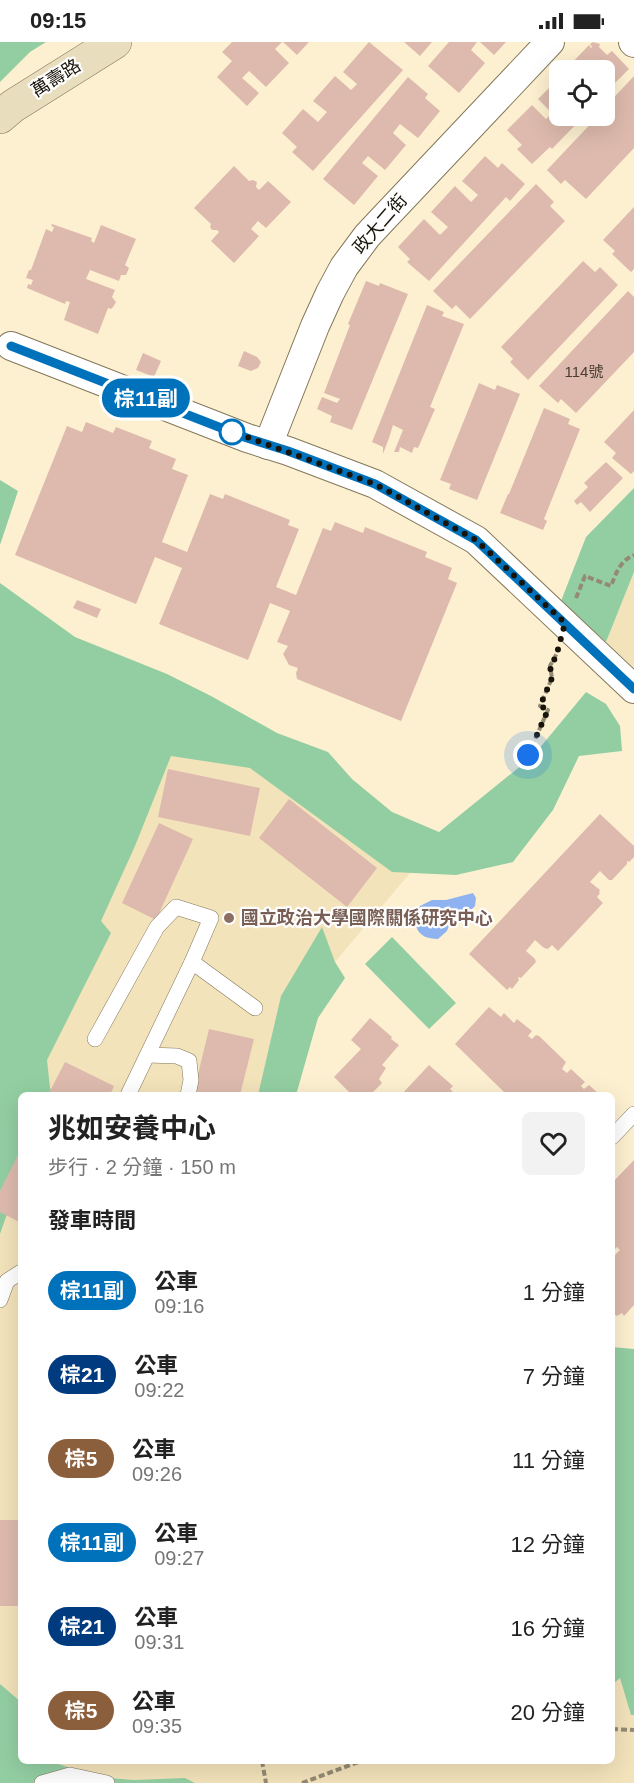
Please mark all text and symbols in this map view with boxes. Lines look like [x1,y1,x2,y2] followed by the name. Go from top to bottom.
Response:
[30,8,86,33] text: 09:15
[28,55,84,101] street label: 萬壽路
[549,60,615,126] map controls
[549,60,615,126] button: locate
[349,190,411,258] street label: 政大二街
[565,363,603,380] house number: 114號
[104,378,188,418] line badge: 棕11副
[114,387,178,410] text: 棕11副
[219,419,245,445] unlabelled marker
[513,740,543,770] your location
[241,907,493,928] place label: 國立政治大學國際關係研究中心
[222,911,236,925] marker: 國立政治大學國際關係研究中心
[522,1112,585,1175] button: heart
[48,1113,216,1144] text: 兆如安養中心
[48,1156,236,1178] text: 步行 · 2 分鐘 · 150 m
[48,1208,136,1233] text: 發車時間
[154,1269,198,1294] text: 公車
[60,1279,124,1302] text: 棕11副
[523,1280,585,1305] text: 1 分鐘
[154,1295,204,1317] text: 09:16
[134,1353,178,1378] text: 公車
[60,1363,104,1386] text: 棕21
[523,1364,585,1389] text: 7 分鐘
[134,1379,184,1401] text: 09:22
[132,1437,176,1462] text: 公車
[65,1447,97,1470] text: 棕5
[512,1448,585,1473] text: 11 分鐘
[132,1463,182,1485] text: 09:26
[154,1521,198,1546] text: 公車
[60,1531,124,1554] text: 棕11副
[510,1532,585,1557] text: 12 分鐘
[154,1547,204,1569] text: 09:27
[134,1605,178,1630] text: 公車
[60,1615,104,1638] text: 棕21
[510,1616,585,1641] text: 16 分鐘
[134,1631,184,1653] text: 09:31
[132,1689,176,1714] text: 公車
[65,1699,97,1722] text: 棕5
[510,1700,585,1725] text: 20 分鐘
[132,1715,182,1737] text: 09:35

